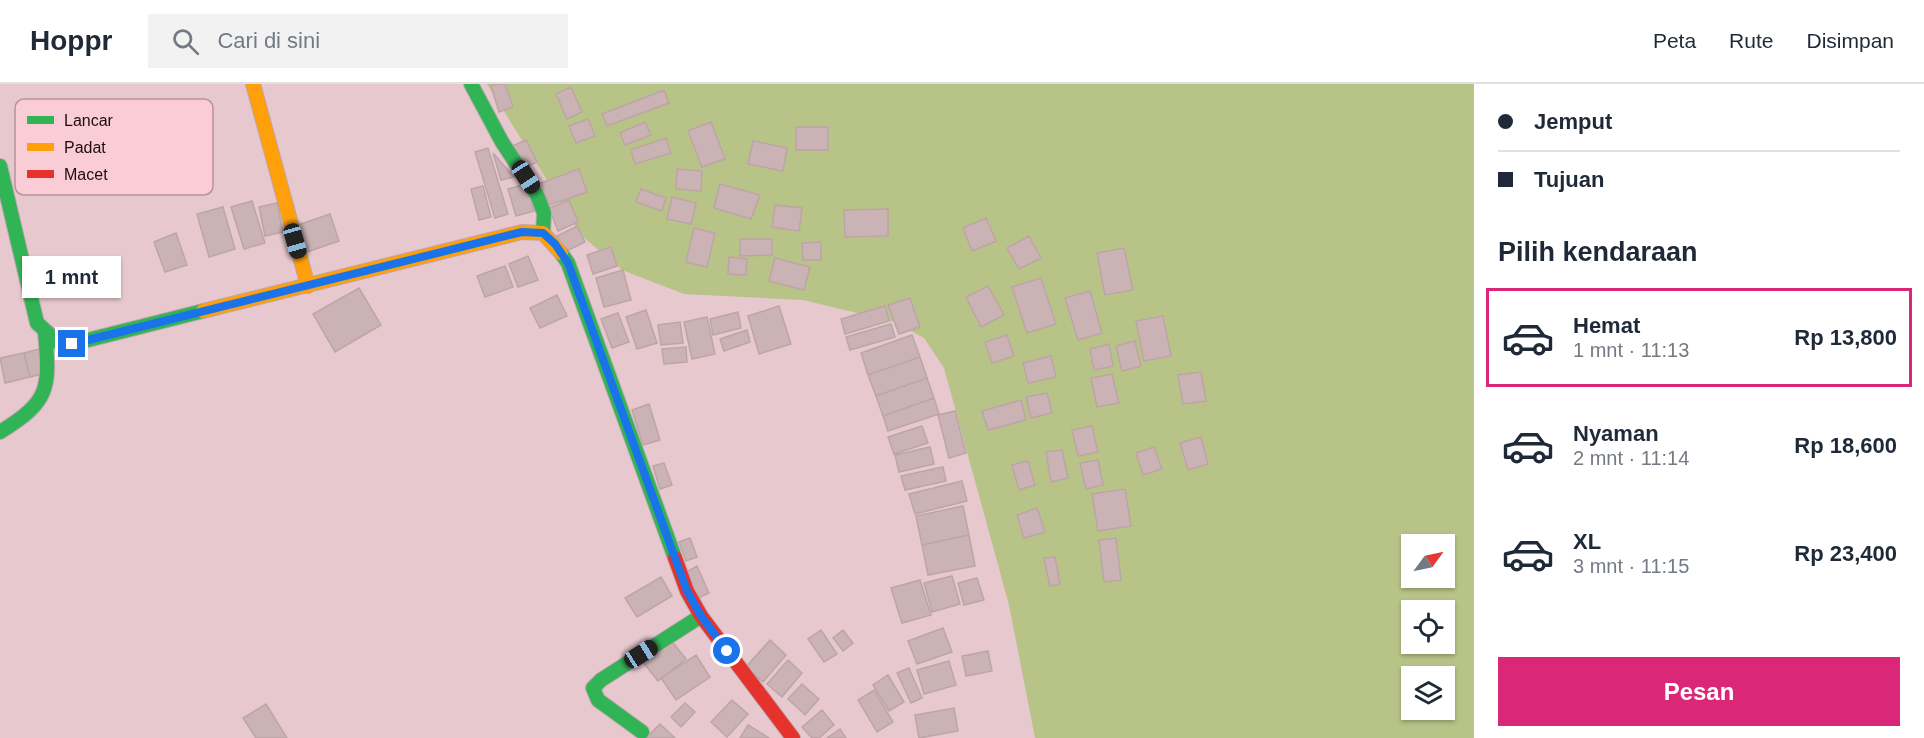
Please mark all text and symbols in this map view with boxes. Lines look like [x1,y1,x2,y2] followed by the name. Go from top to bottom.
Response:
[148,14,568,68] search box
[30,25,112,56] text: Hoppr
[169,25,202,58] icon: search
[217,28,320,53] text: Cari di sini
[1653,29,1696,52] text: Peta
[1729,29,1773,52] text: Rute
[1806,29,1894,52] text: Disimpan
[15,99,213,195] legend
[1534,109,1612,134] text: Jemput
[64,112,114,129] text: Lancar
[64,139,106,156] text: Padat
[509,157,543,197] car
[64,166,108,183] text: Macet
[1534,167,1604,192] text: Tujuan
[281,221,309,261] car
[1498,237,1698,267] text: Pilih kendaraan
[22,257,122,299] callout: 1 mnt
[45,266,98,288] text: 1 mnt
[1501,311,1555,365] icon: car
[1573,313,1640,338] text: Hemat
[1794,325,1897,350] text: Rp 13,800
[58,330,85,357] route end
[1573,339,1689,361] text: 1 mnt · 11:13
[1501,419,1555,473] icon: car
[1573,421,1659,446] text: Nyaman
[1794,433,1897,458] text: Rp 18,600
[1573,447,1689,469] text: 2 mnt · 11:14
[1501,527,1555,581] icon: car
[1573,529,1601,554] text: XL
[1401,534,1455,588] north arrow
[1401,534,1455,720] map controls
[1794,541,1897,566] text: Rp 23,400
[1573,555,1689,577] text: 3 mnt · 11:15
[1401,600,1455,654] button: locate
[621,637,661,671] car
[713,637,740,664] route start
[1498,657,1900,726] button: Pesan
[1401,666,1455,720] button: layers

